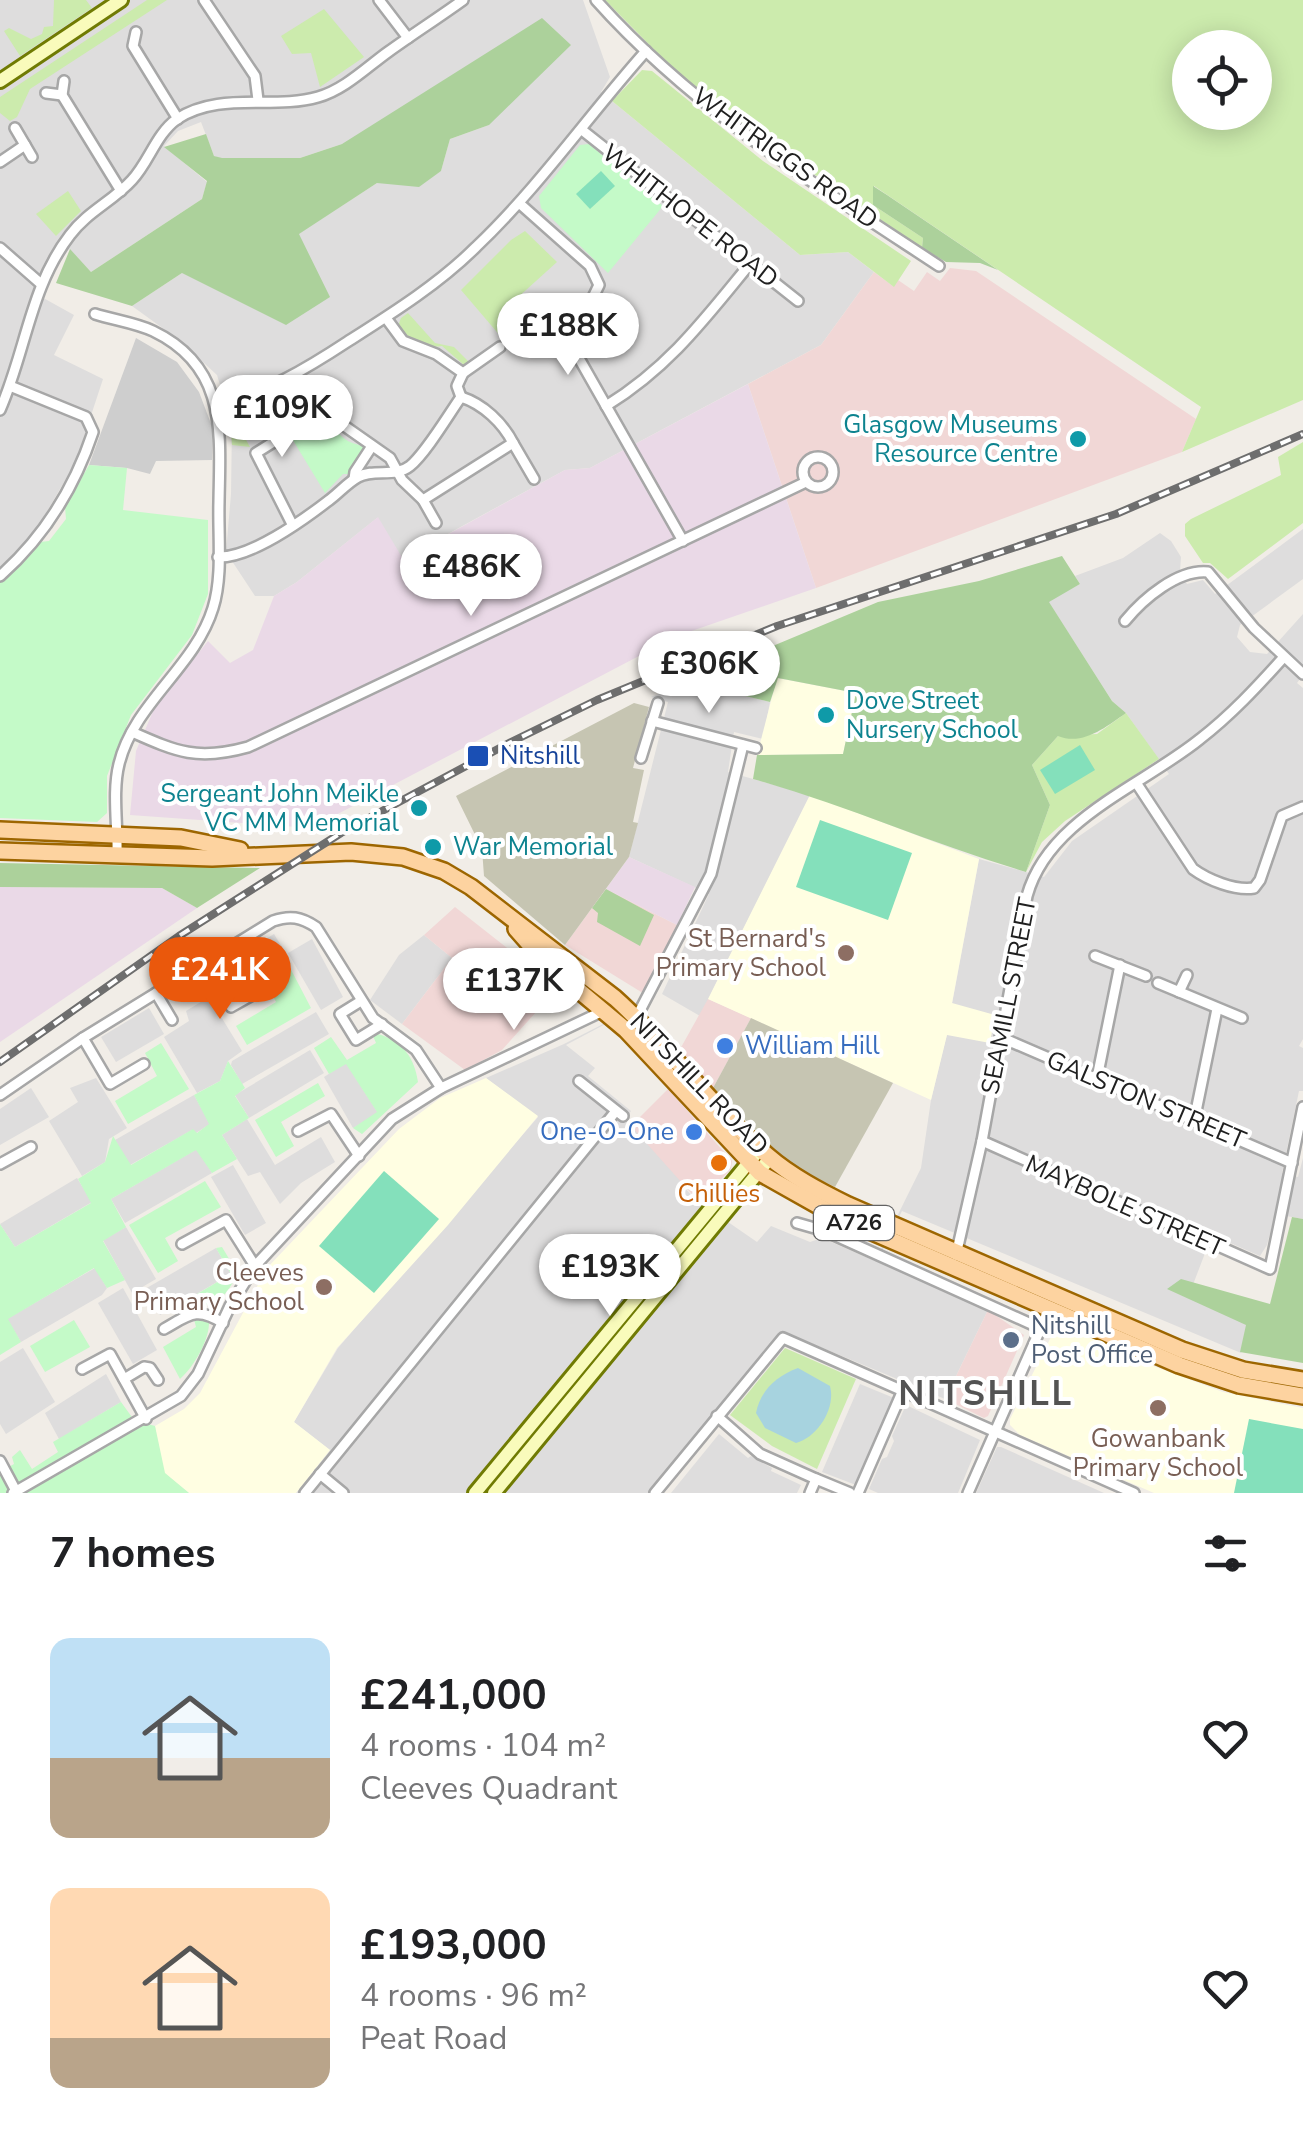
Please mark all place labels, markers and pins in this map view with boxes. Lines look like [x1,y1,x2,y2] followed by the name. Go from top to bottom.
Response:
[498,293,638,378] pin: £188K
[212,375,352,460] pin: £109K
[843,408,1058,471] place label: Glasgow Museums Resource Centre
[1067,428,1089,450] marker: Glasgow Museums Resource Centre
[401,534,541,619] pin: £486K
[639,631,779,716] pin: £306K
[846,684,1019,747] place label: Dove Street Nursery School
[815,704,837,726] marker: Dove Street Nursery School
[500,739,580,773] place label: Nitshill
[465,743,491,769] marker: Nitshill
[161,777,400,840] place label: Sergeant John Meikle VC MM Memorial
[408,797,430,819] marker: Sergeant John Meikle VC MM Memorial
[453,830,614,864] place label: War Memorial
[422,836,444,858] marker: War Memorial
[656,922,827,985] place label: St Bernard's Primary School
[150,937,290,1022] pin: £241K
[835,942,857,964] marker: St Bernard's Primary School
[444,948,584,1033] pin: £137K
[745,1029,880,1063] place label: William Hill
[714,1035,736,1057] marker: William Hill
[540,1115,674,1149] place label: One-O-One
[683,1121,705,1143] marker: One-O-One
[708,1152,730,1174] marker: Chillies
[678,1177,760,1211] place label: Chillies
[540,1234,680,1319] pin: £193K
[134,1256,305,1319] place label: Cleeves Primary School
[313,1276,335,1298] marker: Cleeves Primary School
[1031,1309,1153,1372] place label: Nitshill Post Office
[1000,1329,1022,1351] marker: Nitshill Post Office
[1147,1397,1169,1419] marker: Gowanbank Primary School
[1073,1422,1244,1485] place label: Gowanbank Primary School

